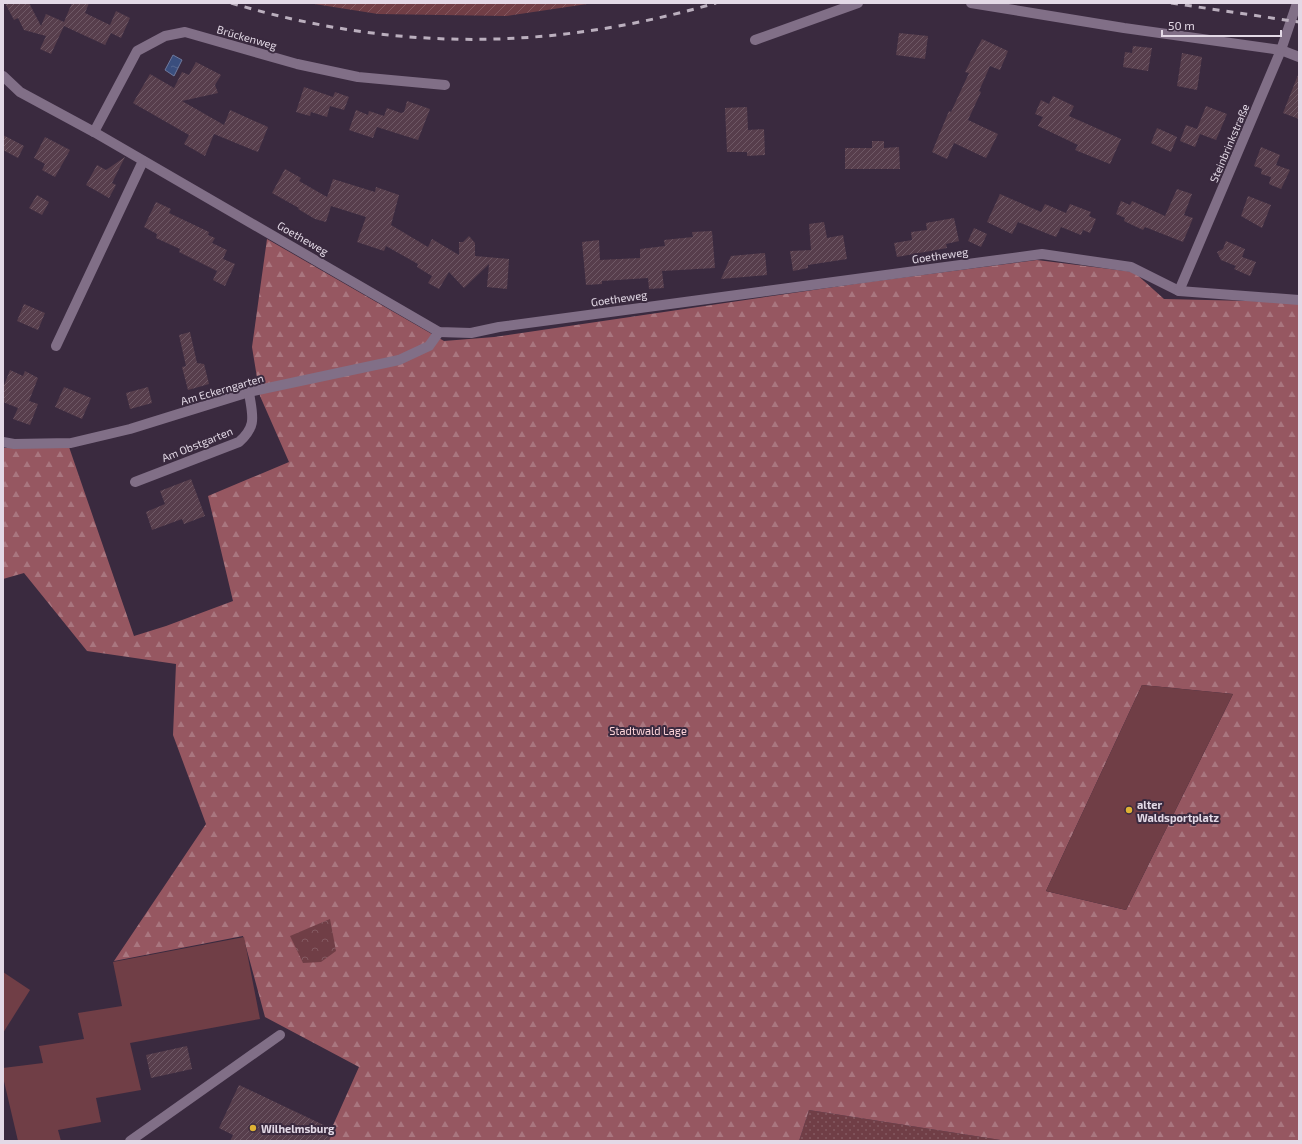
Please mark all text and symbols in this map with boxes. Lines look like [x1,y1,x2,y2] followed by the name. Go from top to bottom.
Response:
[1162,12,1281,38] scale bar
[1168,18,1195,32] text: 50 m
[216,22,278,52] street label: Brückenweg
[1207,102,1251,184] street label: Steinbrinkstraße
[275,218,331,258] street label: Goetheweg
[911,245,969,265] street label: Goetheweg
[590,288,648,308] street label: Goetheweg
[179,371,265,407] street label: Am Eckerngarten
[160,424,234,464] street label: Am Obstgarten
[609,724,687,737] park label: Stadtwald Lage
[1137,798,1219,824] place label: alter Waldsportplatz
[1124,805,1134,815] marker: alter Waldsportplatz
[261,1122,335,1135] place label: Wilhelmsburg
[248,1123,258,1133] marker: Wilhelmsburg

